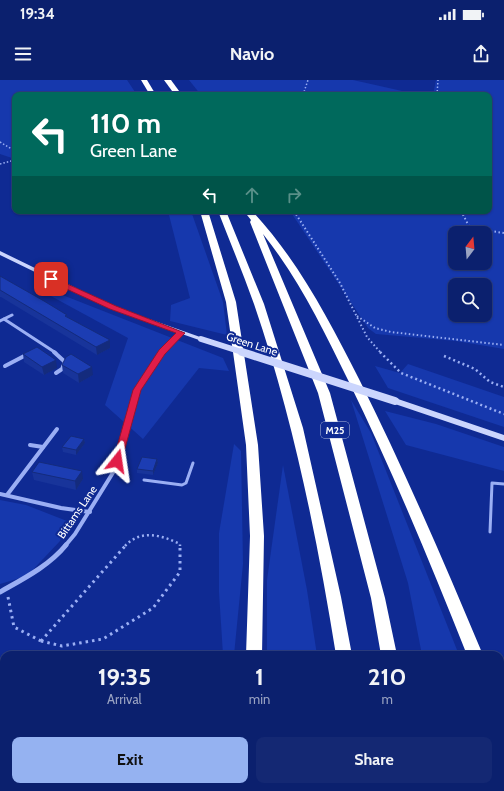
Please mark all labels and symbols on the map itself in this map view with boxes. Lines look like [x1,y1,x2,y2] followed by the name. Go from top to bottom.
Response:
[448,226,492,270] north arrow
[34,262,68,296] pin
[225,329,280,359] street label: Green Lane
[321,422,349,438] road number: M25
[96,440,138,482] position arrow
[54,483,100,541] street label: Bittams Lane

